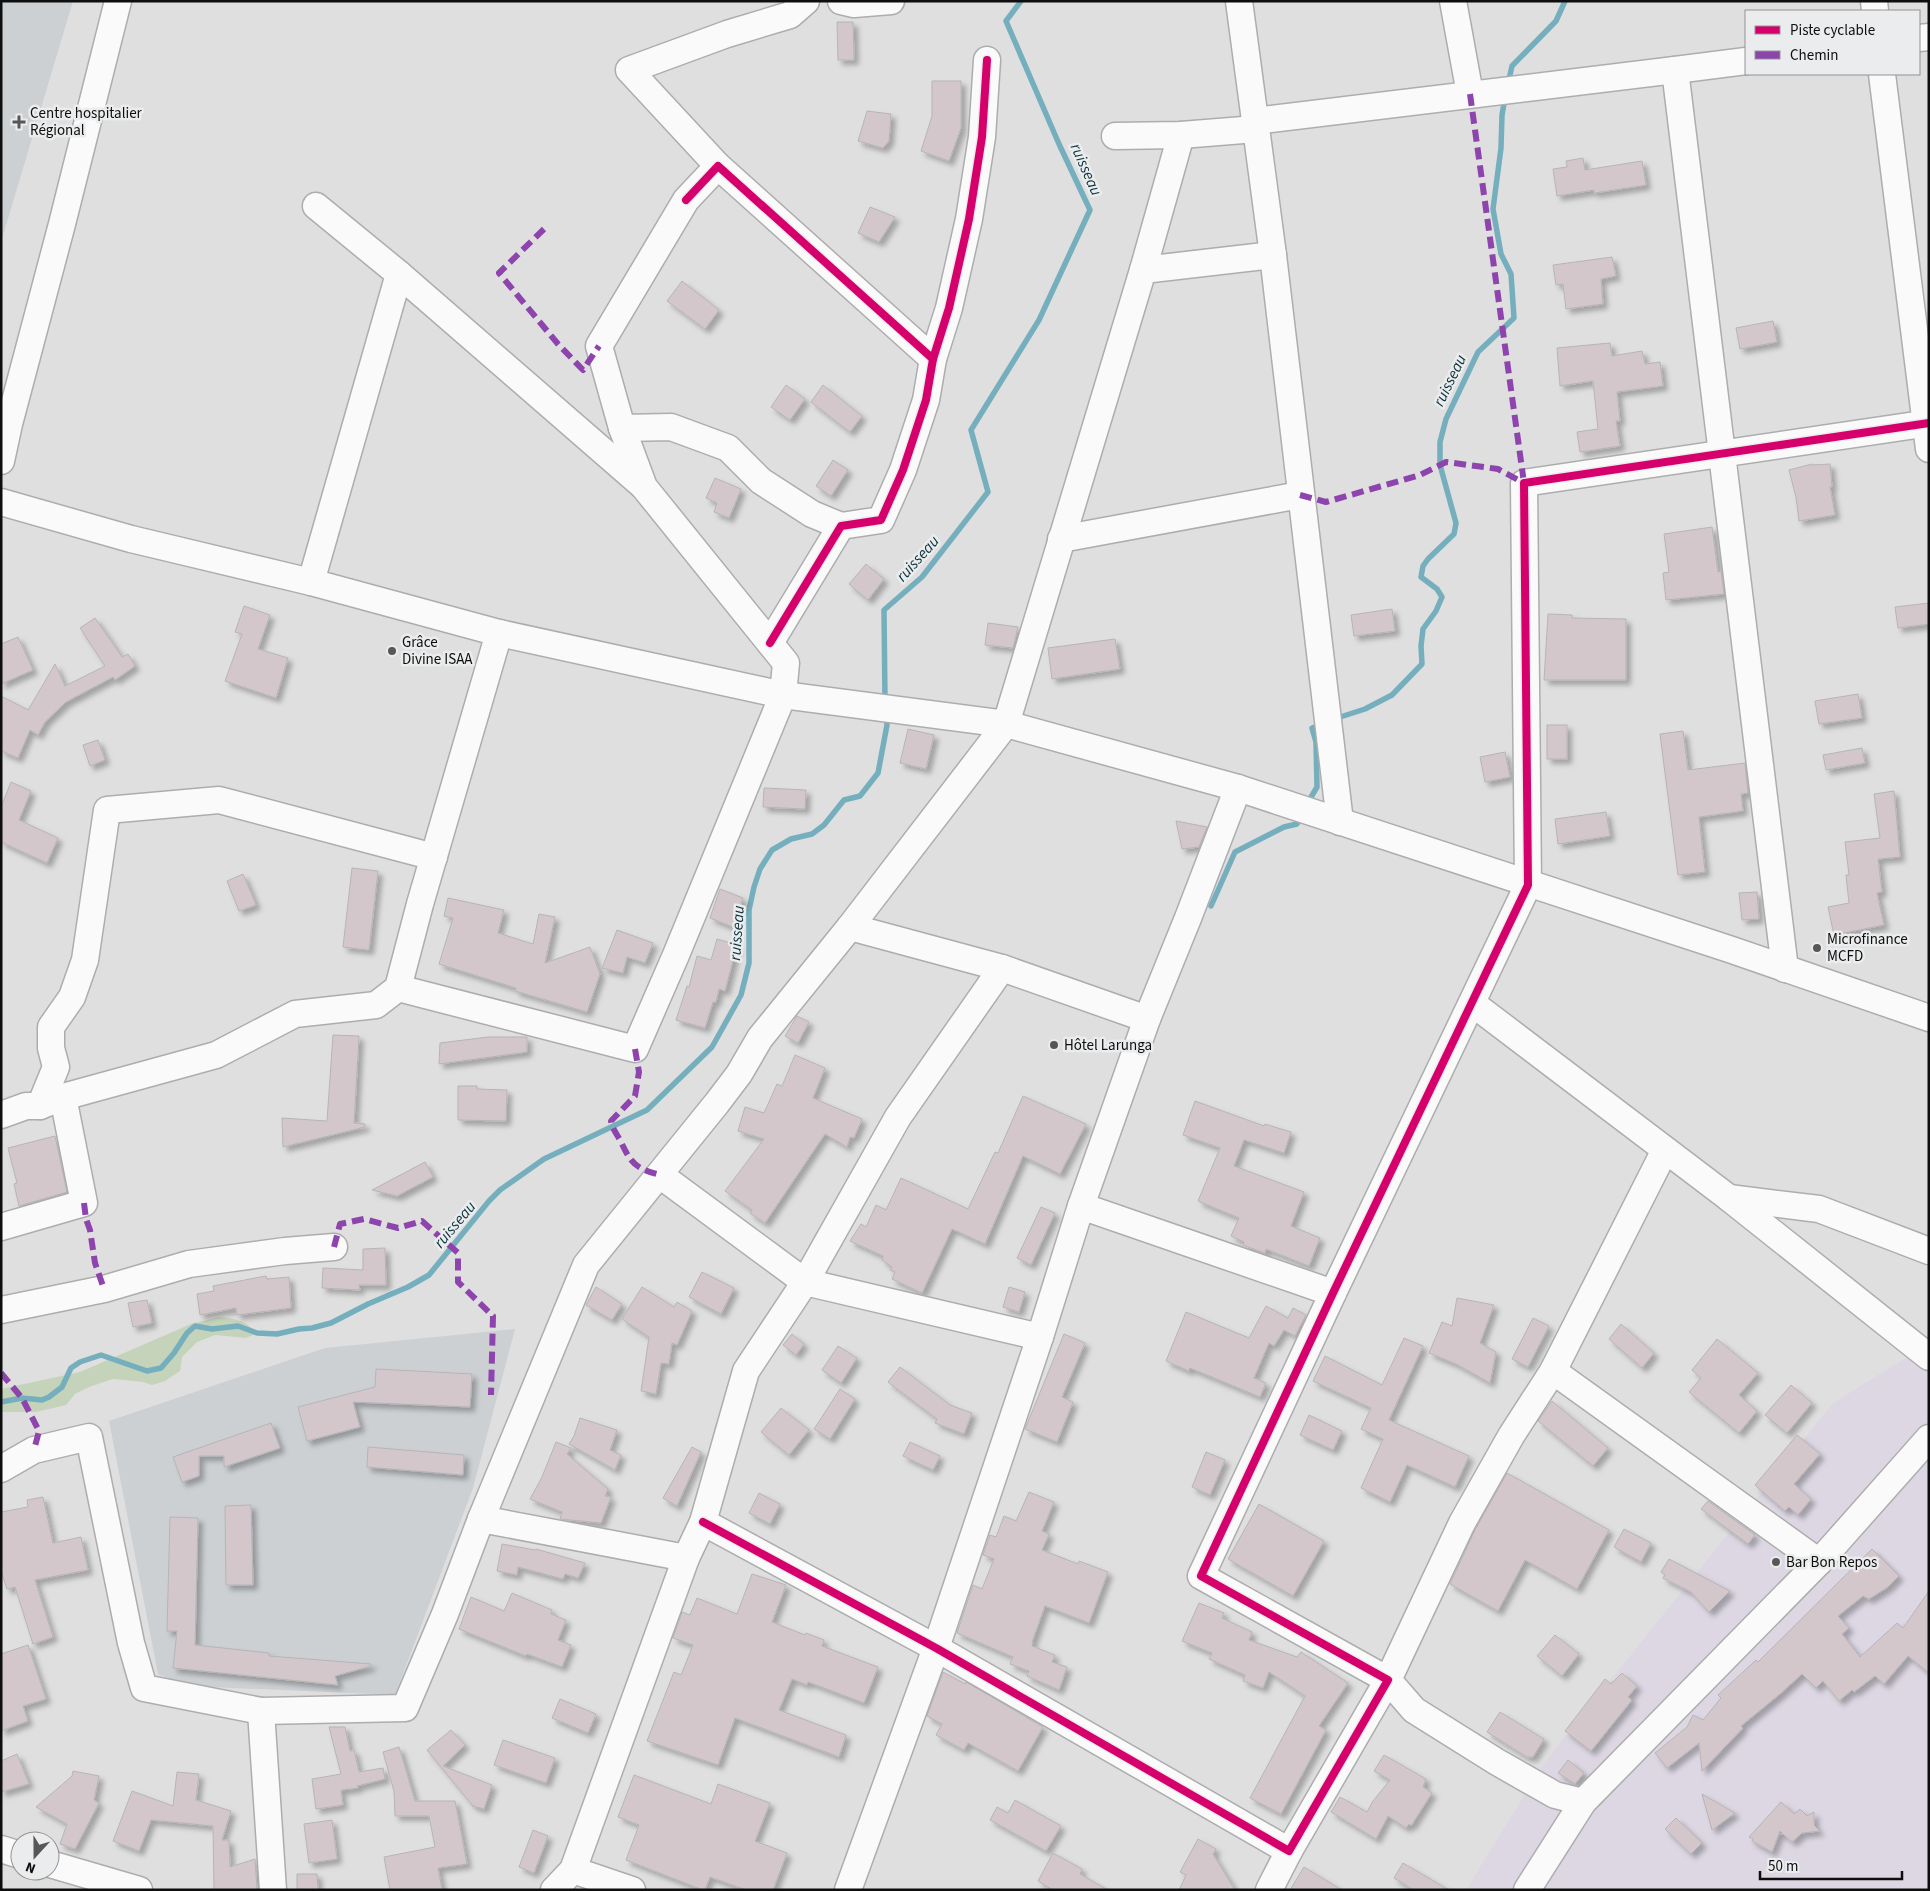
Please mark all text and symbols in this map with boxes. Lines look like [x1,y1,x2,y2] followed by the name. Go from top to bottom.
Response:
[1745,10,1920,75] legend
[1790,20,1875,41] text: Piste cyclable
[1790,45,1839,66] text: Chemin
[30,103,143,141] place label: Centre hospitalier Régional
[12,115,26,129] marker: Centre hospitalier Régional
[1065,140,1107,199] water label: ruisseau
[1428,351,1472,410] water label: ruisseau
[891,531,944,587] water label: ruisseau
[402,632,473,670] place label: Grâce Divine ISAA
[386,645,398,657] marker: Grâce Divine ISAA
[724,905,750,961] water label: ruisseau
[1827,929,1908,967] place label: Microfinance MCFD
[1811,942,1823,954] marker: Microfinance MCFD
[1064,1035,1152,1056] place label: Hôtel Larunga
[1048,1039,1060,1051] marker: Hôtel Larunga
[429,1196,481,1253] water label: ruisseau
[1786,1552,1877,1573] place label: Bar Bon Repos
[1770,1556,1782,1568] marker: Bar Bon Repos
[10,1831,60,1881] north arrow
[1760,1848,1902,1880] scale bar
[23,1856,39,1878] text: N
[1768,1856,1798,1877] text: 50 m

